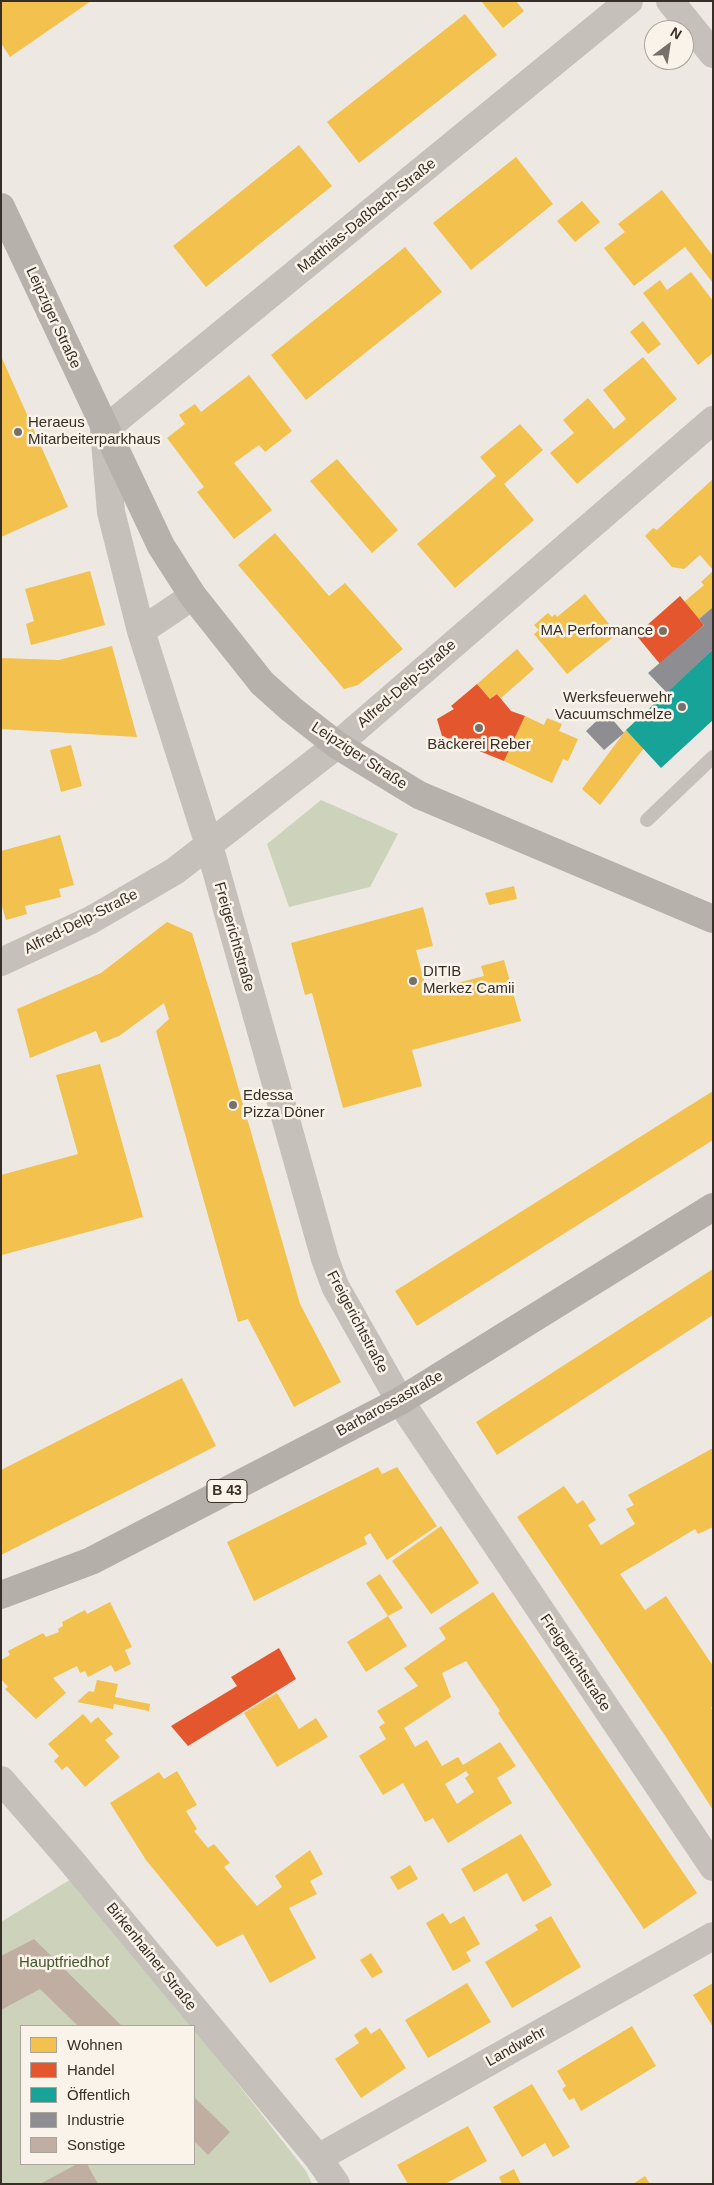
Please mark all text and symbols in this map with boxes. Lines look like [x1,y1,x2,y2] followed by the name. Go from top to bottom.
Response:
[644,20,694,70] north arrow
[668,24,685,42] text: N
[294,155,440,277] street label: Matthias-Daßbach-Straße
[22,264,84,372] street label: Leipziger Straße
[28,414,161,449] place label: Heraeus Mitarbeiterparkhaus
[12,426,24,438] marker: Heraeus Mitarbeiterparkhaus
[540,622,653,640] place label: MA Performance
[657,625,669,637] marker: MA Performance
[354,636,460,732] street label: Alfred-Delp-Straße
[555,689,672,724] place label: Werksfeuerwehr Vacuumschmelze
[676,701,688,713] marker: Werksfeuerwehr Vacuumschmelze
[308,718,410,794] street label: Leipziger Straße
[473,722,485,734] marker: Bäckerei Reber
[427,736,531,754] place label: Bäckerei Reber
[210,880,258,994] street label: Freigerichtstraße
[21,886,141,958] street label: Alfred-Delp-Straße
[423,963,515,998] place label: DITIB Merkez Camii
[407,975,419,987] marker: DITIB Merkez Camii
[243,1087,325,1122] place label: Edessa Pizza Döner
[227,1099,239,1111] marker: Edessa Pizza Döner
[322,1268,392,1376] street label: Freigerichtstraße
[334,1367,446,1441] street label: Barbarossastraße
[207,1480,247,1502] road number: B 43
[536,1611,614,1715] street label: Freigerichtstraße
[102,1900,200,2014] street label: Birkenhainer Straße
[19,1954,109,1972] park label: Hauptfriedhof
[483,2023,549,2071] street label: Landwehr
[20,2025,195,2165] legend
[67,2036,123,2053] text: Wohnen
[67,2061,115,2078] text: Handel
[67,2086,130,2103] text: Öffentlich
[67,2111,125,2128] text: Industrie
[67,2136,125,2153] text: Sonstige

